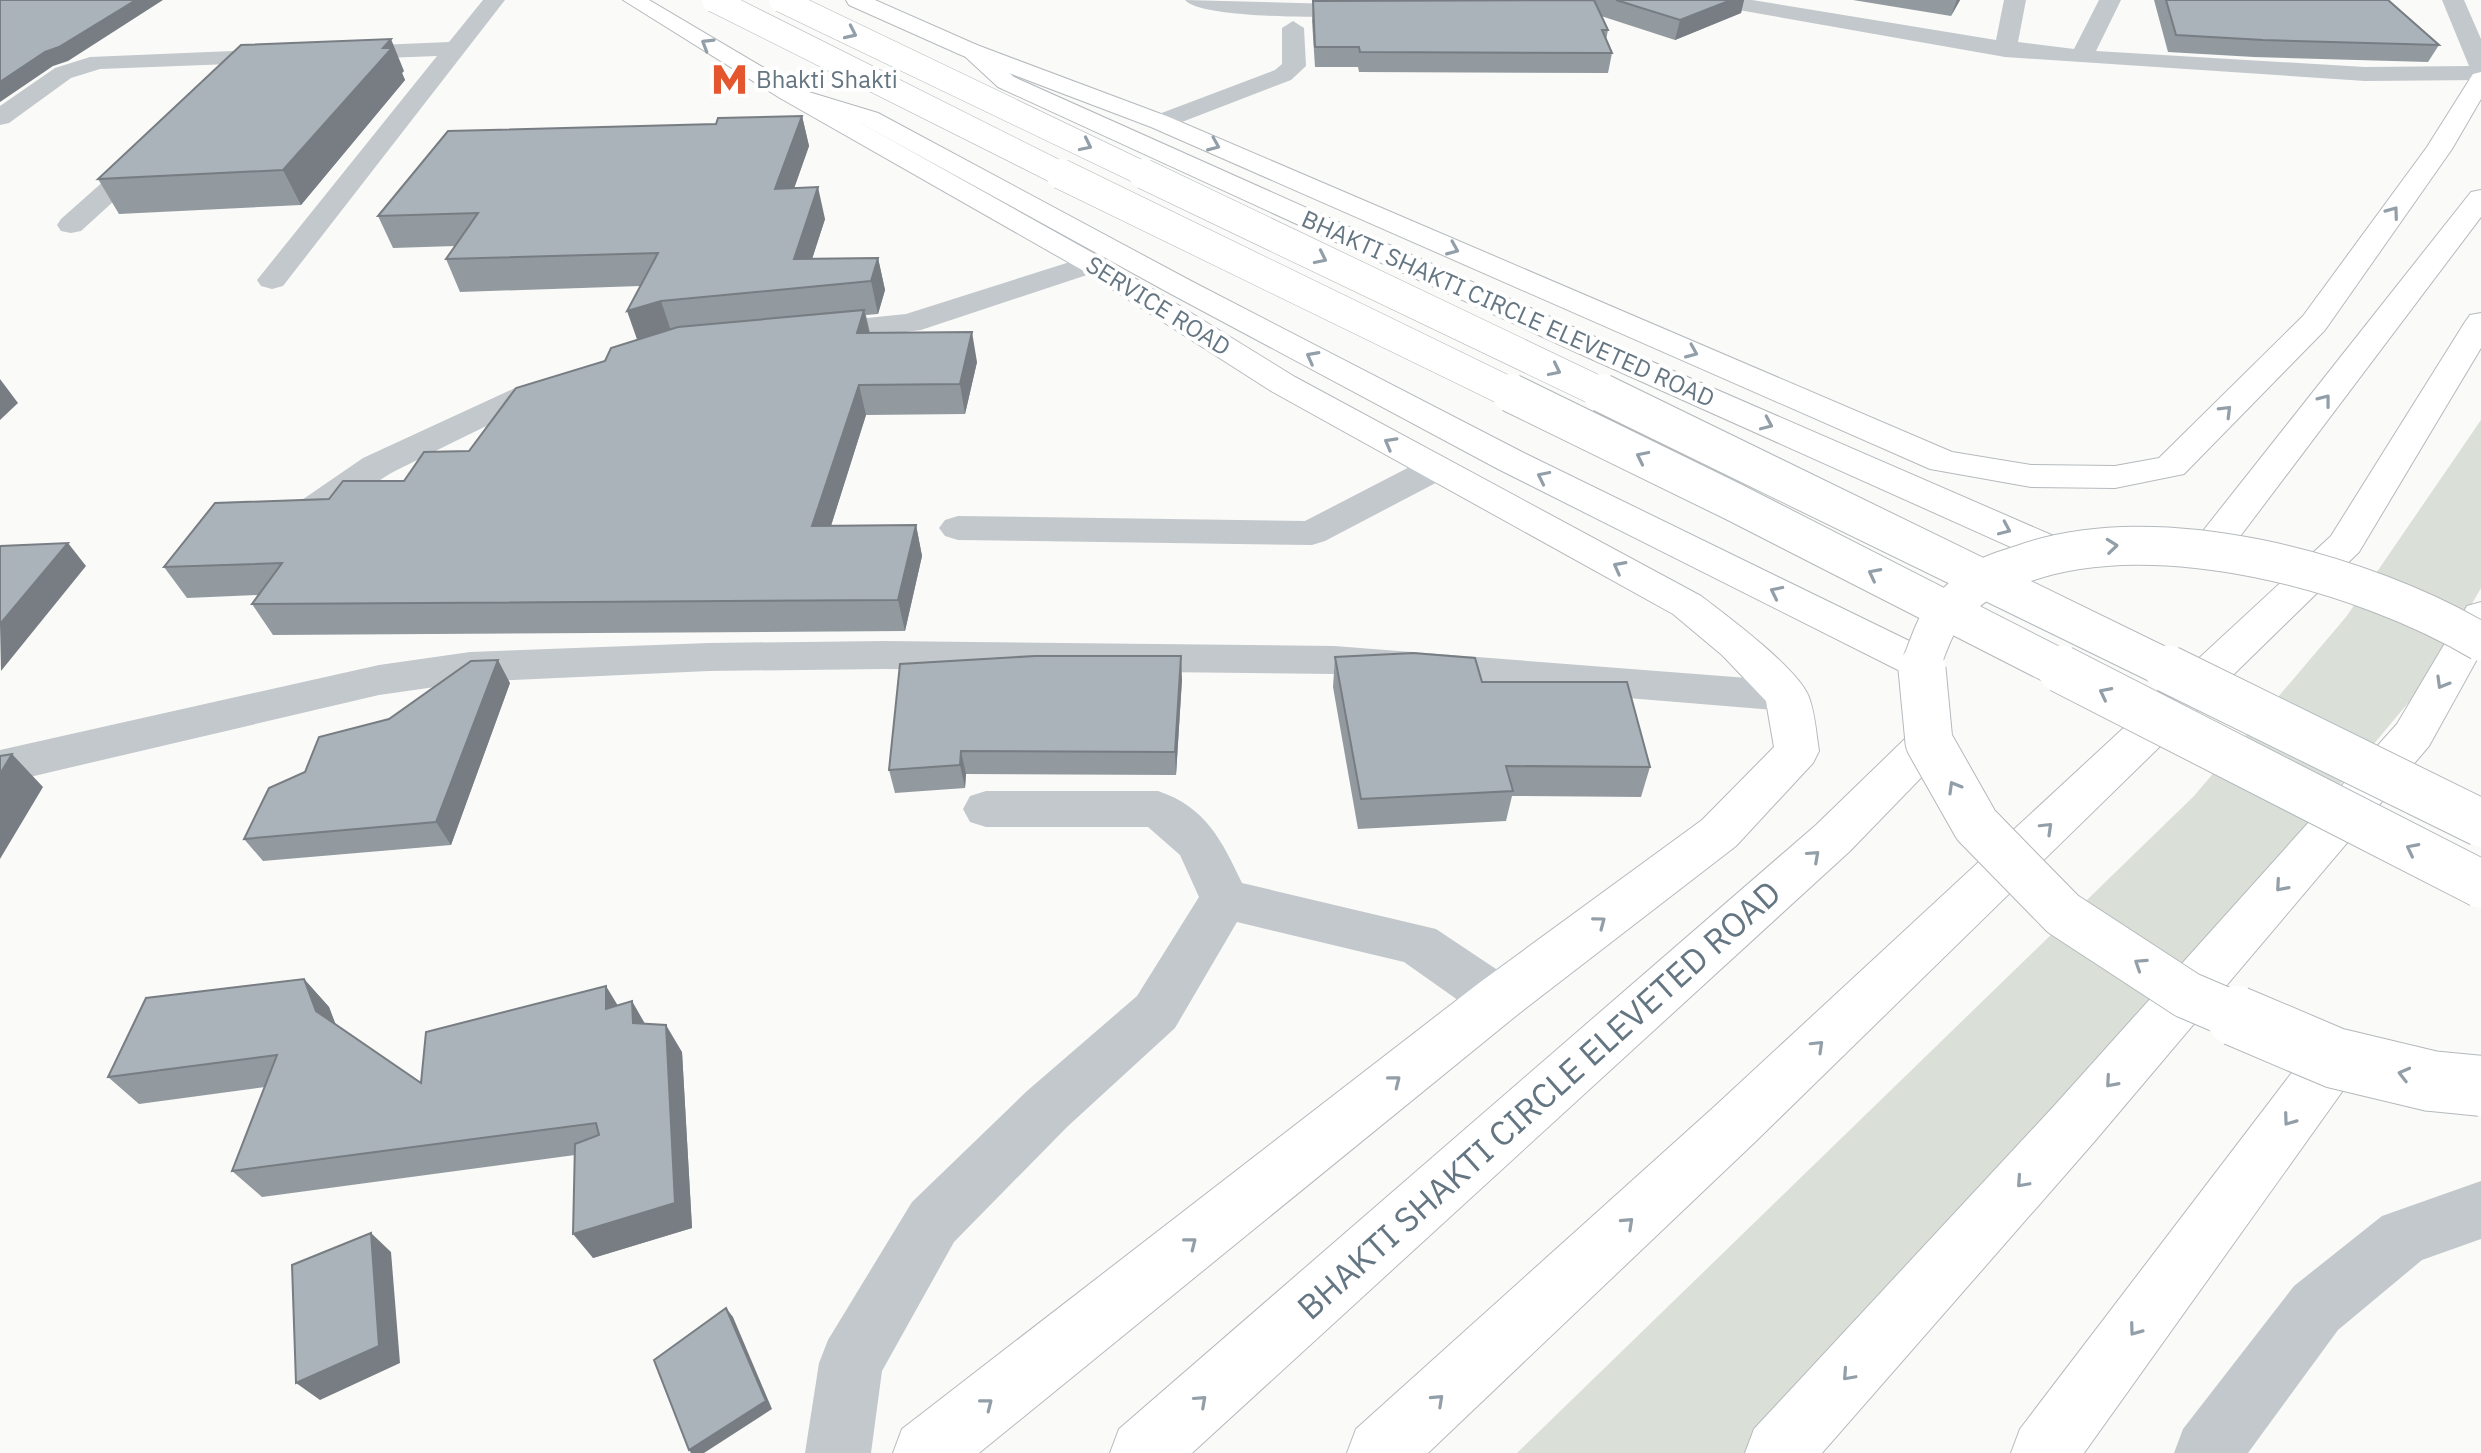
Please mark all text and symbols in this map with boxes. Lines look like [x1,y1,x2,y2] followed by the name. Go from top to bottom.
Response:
[843,23,858,39] one-way arrow
[701,38,716,53] one-way arrow
[711,61,749,99] metro station icon: Bhakti Shakti
[756,63,898,95] place label: Bhakti Shakti
[1078,135,1093,151] one-way arrow
[1206,136,1221,152] one-way arrow
[1297,202,1720,414] street label: BHAKTI SHAKTI CIRCLE ELEVETED ROAD
[2383,206,2398,221] one-way arrow
[1445,239,1459,255] one-way arrow
[1080,248,1237,362] street label: SERVICE ROAD
[1312,248,1327,263] one-way arrow
[1683,342,1698,358] one-way arrow
[1306,351,1321,366] one-way arrow
[1547,360,1561,376] one-way arrow
[2315,395,2330,409] one-way arrow
[2217,405,2232,420] one-way arrow
[1759,414,1773,430] one-way arrow
[1385,437,1399,453] one-way arrow
[1635,451,1650,467] one-way arrow
[1537,470,1551,486] one-way arrow
[1996,519,2011,535] one-way arrow
[2106,538,2119,555] one-way arrow
[1613,562,1627,577] one-way arrow
[1867,568,1882,584] one-way arrow
[1770,586,1785,602] one-way arrow
[2436,674,2452,689] one-way arrow
[2099,687,2114,702] one-way arrow
[1948,781,1964,796] one-way arrow
[2038,822,2052,837] one-way arrow
[2405,843,2420,858] one-way arrow
[1804,851,1819,865] one-way arrow
[1287,870,1789,1328] street label: BHAKTI SHAKTI CIRCLE ELEVETED ROAD
[2276,877,2291,892] one-way arrow
[1591,917,1606,931] one-way arrow
[2134,959,2149,974] one-way arrow
[1809,1040,1823,1055] one-way arrow
[2398,1067,2411,1084] one-way arrow
[2106,1073,2121,1088] one-way arrow
[1386,1076,1400,1091] one-way arrow
[2284,1112,2299,1126] one-way arrow
[2018,1173,2032,1188] one-way arrow
[1619,1219,1634,1233] one-way arrow
[1182,1238,1197,1252] one-way arrow
[2130,1321,2145,1336] one-way arrow
[1843,1366,1858,1381] one-way arrow
[1428,1395,1443,1409] one-way arrow
[1192,1396,1207,1411] one-way arrow
[978,1400,993,1414] one-way arrow

